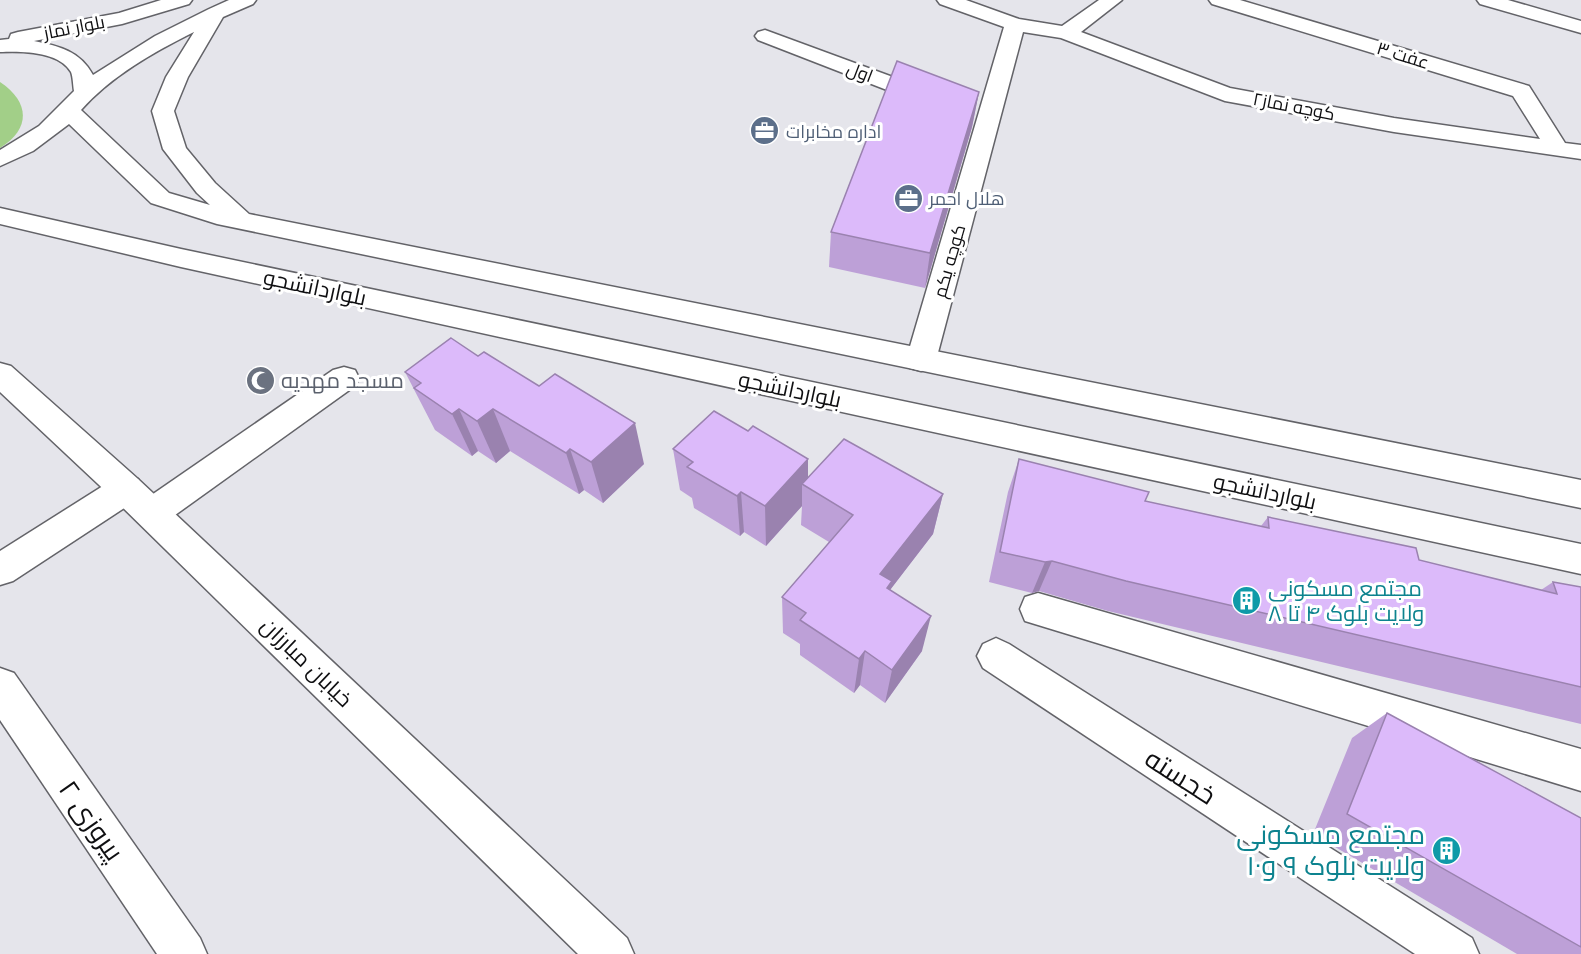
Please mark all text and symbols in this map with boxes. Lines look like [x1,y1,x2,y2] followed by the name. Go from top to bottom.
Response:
[40,10,107,44] street label: بلوار نماز
[1374,36,1432,74] street label: عفت ۳
[843,56,877,88] street label: اول
[1251,87,1337,126] street label: کوچه نماز۲
[749,115,781,147] office icon: اداره مخابرات
[786,120,881,143] place label: اداره مخابرات
[892,182,924,214] office icon: هلال احمر
[928,187,1004,210] place label: هلال احمر
[928,222,971,301] street label: کوچه یکم
[261,262,369,312] street label: بلواردانشجو
[244,364,276,396] mosque icon: مسجد مهدیه
[736,364,844,414] street label: بلواردانشجو
[281,366,404,394] place label: مسجد مهدیه
[1211,466,1319,516] street label: بلواردانشجو
[1268,574,1424,627] place label: مجتمع مسکونی ولایت بلوک ۴ تا ۸
[1231,585,1263,617] building icon: مجتمع مسکونی ولایت بلوک ۴ تا ۸
[255,611,359,713] street label: خیابان مبارزان
[1139,740,1223,812] street label: خجسته
[50,773,132,868] street label: پیروزی ۲
[1236,817,1425,882] place label: مجتمع مسکونی ولایت بلوک ۹ و۱۰
[1430,834,1462,866] building icon: مجتمع مسکونی ولایت بلوک ۹ و۱۰

